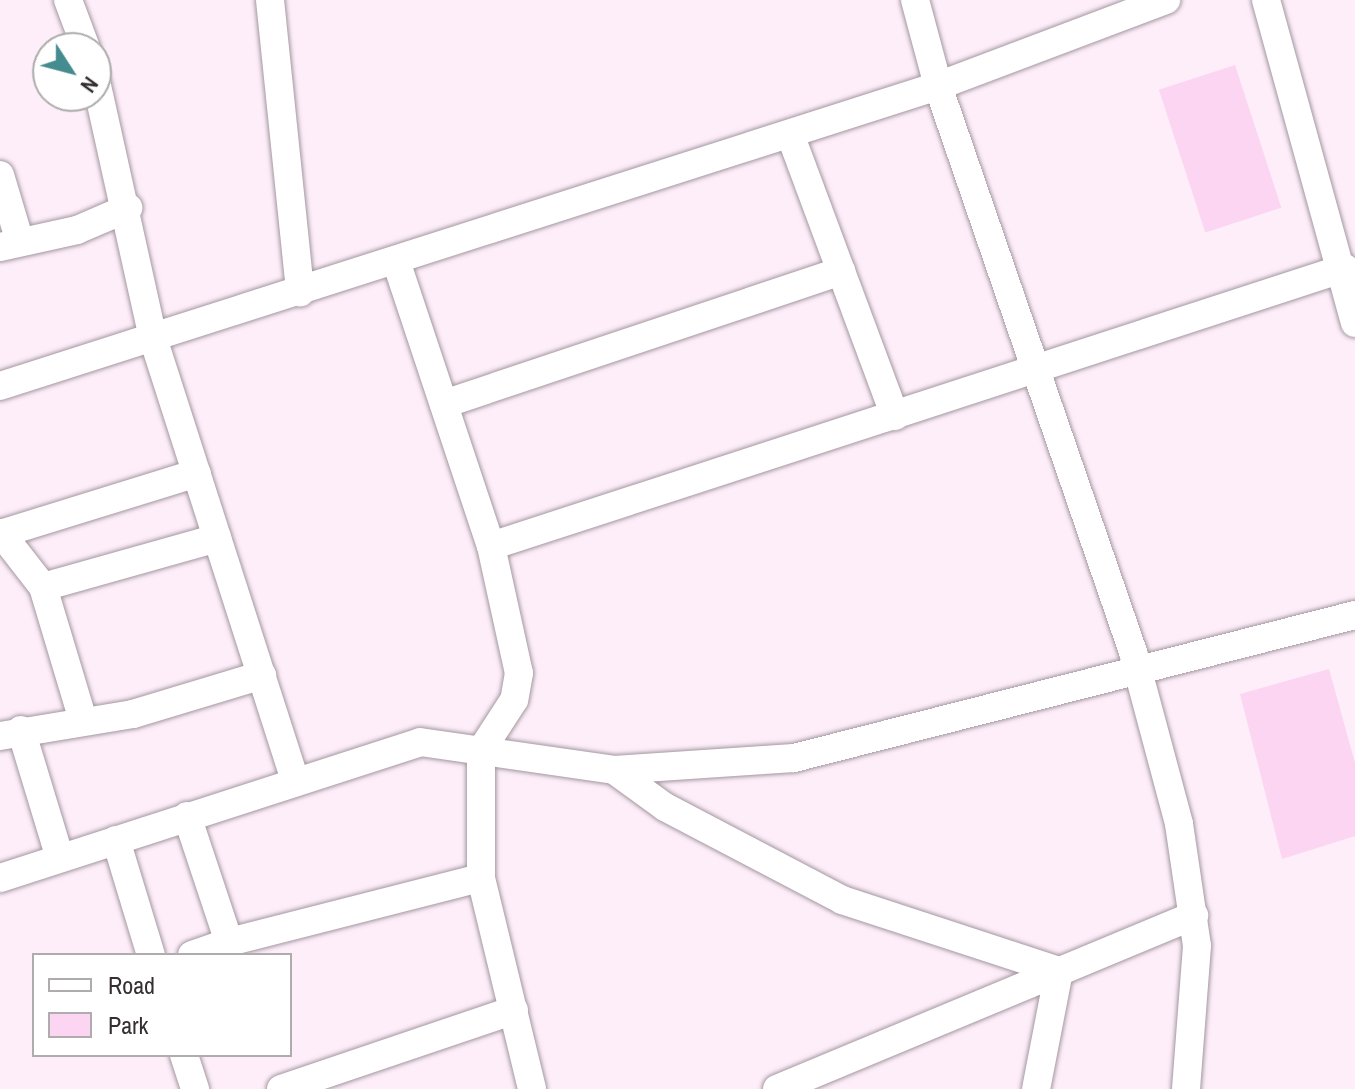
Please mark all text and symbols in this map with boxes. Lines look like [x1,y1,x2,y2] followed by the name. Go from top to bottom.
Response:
[32,32,112,112] north arrow
[74,71,106,99] text: N
[32,953,292,1057] legend
[108,969,155,1001] text: Road
[108,1009,148,1041] text: Park

